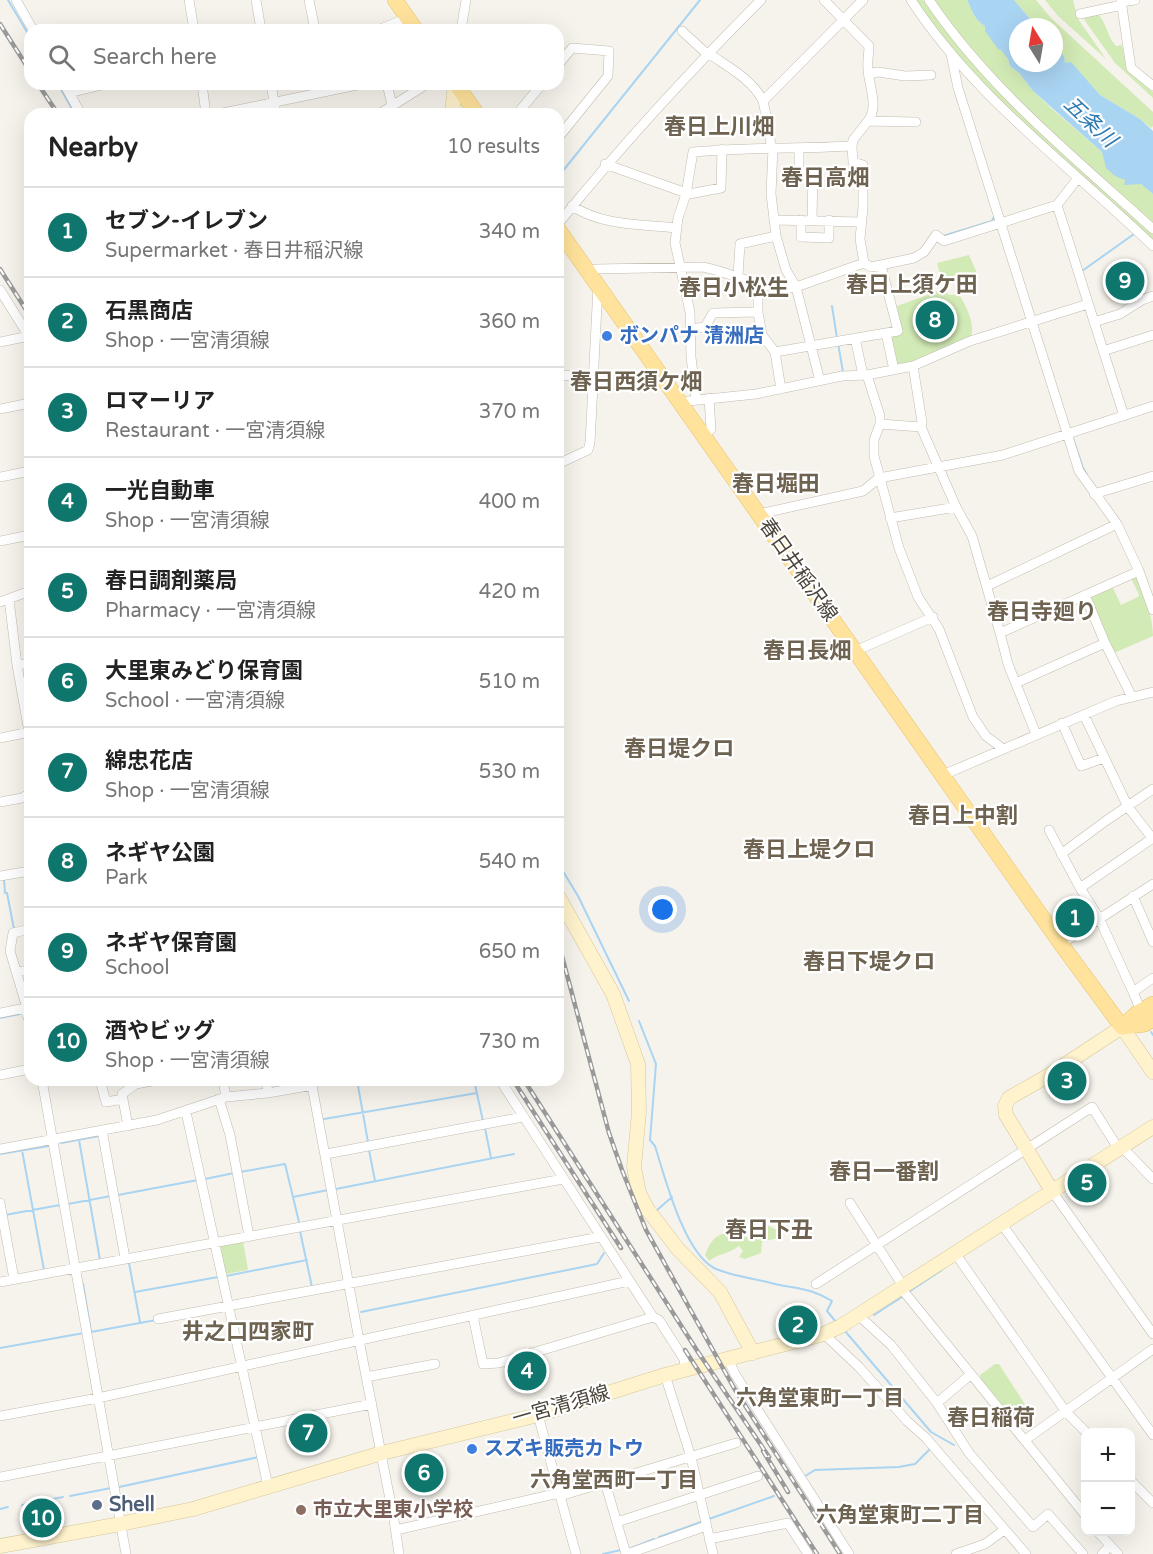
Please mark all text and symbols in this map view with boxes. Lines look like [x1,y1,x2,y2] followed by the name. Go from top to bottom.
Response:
[1009,18,1063,72] north arrow
[24,24,564,90] search box
[45,41,78,74] icon: search
[93,44,217,70] text: Search here
[1058,91,1123,154] water label: 五条川
[664,114,774,140] district label: 春日上川畑
[48,132,138,163] text: Nearby
[447,135,540,159] text: 10 results
[781,165,869,191] district label: 春日高畑
[105,208,268,234] text: セブン-イレブン
[61,220,74,244] text: 1
[479,220,540,244] text: 340 m
[105,239,363,263] text: Supermarket · 春日井稲沢線
[1106,258,1144,304] pin: 9
[846,272,978,298] district label: 春日上須ケ田
[679,275,789,301] district label: 春日小松生
[105,298,193,324] text: 石黒商店
[916,298,954,342] pin: 8
[61,310,74,334] text: 2
[479,310,540,334] text: 360 m
[619,324,764,348] place label: ボンパナ 清洲店
[105,329,270,353] text: Shop · 一宮清須線
[600,329,614,343] marker: ボンパナ 清洲店
[570,369,702,395] district label: 春日西須ケ畑
[105,388,215,414] text: ロマーリア
[61,400,74,424] text: 3
[479,400,540,424] text: 370 m
[105,419,325,443] text: Restaurant · 一宮清須線
[732,471,820,497] district label: 春日堀田
[105,478,215,504] text: 一光自動車
[61,490,74,514] text: 4
[479,490,540,514] text: 400 m
[105,509,270,533] text: Shop · 一宮清須線
[754,514,842,626] street label: 春日井稲沢線
[105,568,237,594] text: 春日調剤薬局
[61,580,74,604] text: 5
[479,580,540,604] text: 420 m
[105,599,316,623] text: Pharmacy · 一宮清須線
[987,599,1097,625] district label: 春日寺廻り
[763,638,851,664] district label: 春日長畑
[105,658,303,684] text: 大里東みどり保育園
[61,670,74,694] text: 6
[479,670,540,694] text: 510 m
[105,689,285,713] text: School · 一宮清須線
[624,736,734,762] district label: 春日堤クロ
[105,748,193,774] text: 綿忠花店
[61,760,74,784] text: 7
[479,760,540,784] text: 530 m
[105,779,270,803] text: Shop · 一宮清須線
[908,803,1018,829] district label: 春日上中割
[743,837,875,863] district label: 春日上堤クロ
[105,840,215,866] text: ネギヤ公園
[61,850,74,874] text: 8
[479,850,540,874] text: 540 m
[105,866,148,890] text: Park
[648,895,677,924] your location
[1056,896,1094,940] pin: 1
[105,930,237,956] text: ネギヤ保育園
[61,940,74,964] text: 9
[479,940,540,964] text: 650 m
[803,949,935,975] district label: 春日下堤クロ
[105,956,169,980] text: School
[105,1018,215,1044] text: 酒やビッグ
[55,1030,80,1054] text: 10
[479,1030,540,1054] text: 730 m
[105,1049,270,1073] text: Shop · 一宮清須線
[1048,1058,1086,1104] pin: 3
[829,1159,939,1185] district label: 春日一番割
[1068,1160,1106,1206] pin: 5
[725,1217,813,1243] district label: 春日下丑
[778,1302,818,1348] pin: 2
[182,1319,314,1345] district label: 井之口四家町
[508,1348,546,1394] pin: 4
[510,1381,612,1431] street label: 一宮清須線
[736,1386,904,1411] district label: 六角堂東町一丁目
[947,1405,1035,1431] district label: 春日稲荷
[288,1410,328,1456] pin: 7
[1081,1428,1135,1536] map controls
[1081,1428,1135,1482] button: +
[484,1437,644,1461] place label: スズキ販売カトウ
[465,1442,479,1456] marker: スズキ販売カトウ
[404,1450,444,1496] pin: 6
[530,1468,698,1493] district label: 六角堂西町一丁目
[1081,1482,1135,1536] button: −
[109,1493,155,1517] place label: Shell
[22,1496,62,1540] pin: 10
[90,1498,104,1512] marker: Shell
[313,1498,473,1522] place label: 市立大里東小学校
[294,1503,308,1517] marker: 市立大里東小学校
[816,1503,984,1528] district label: 六角堂東町二丁目

